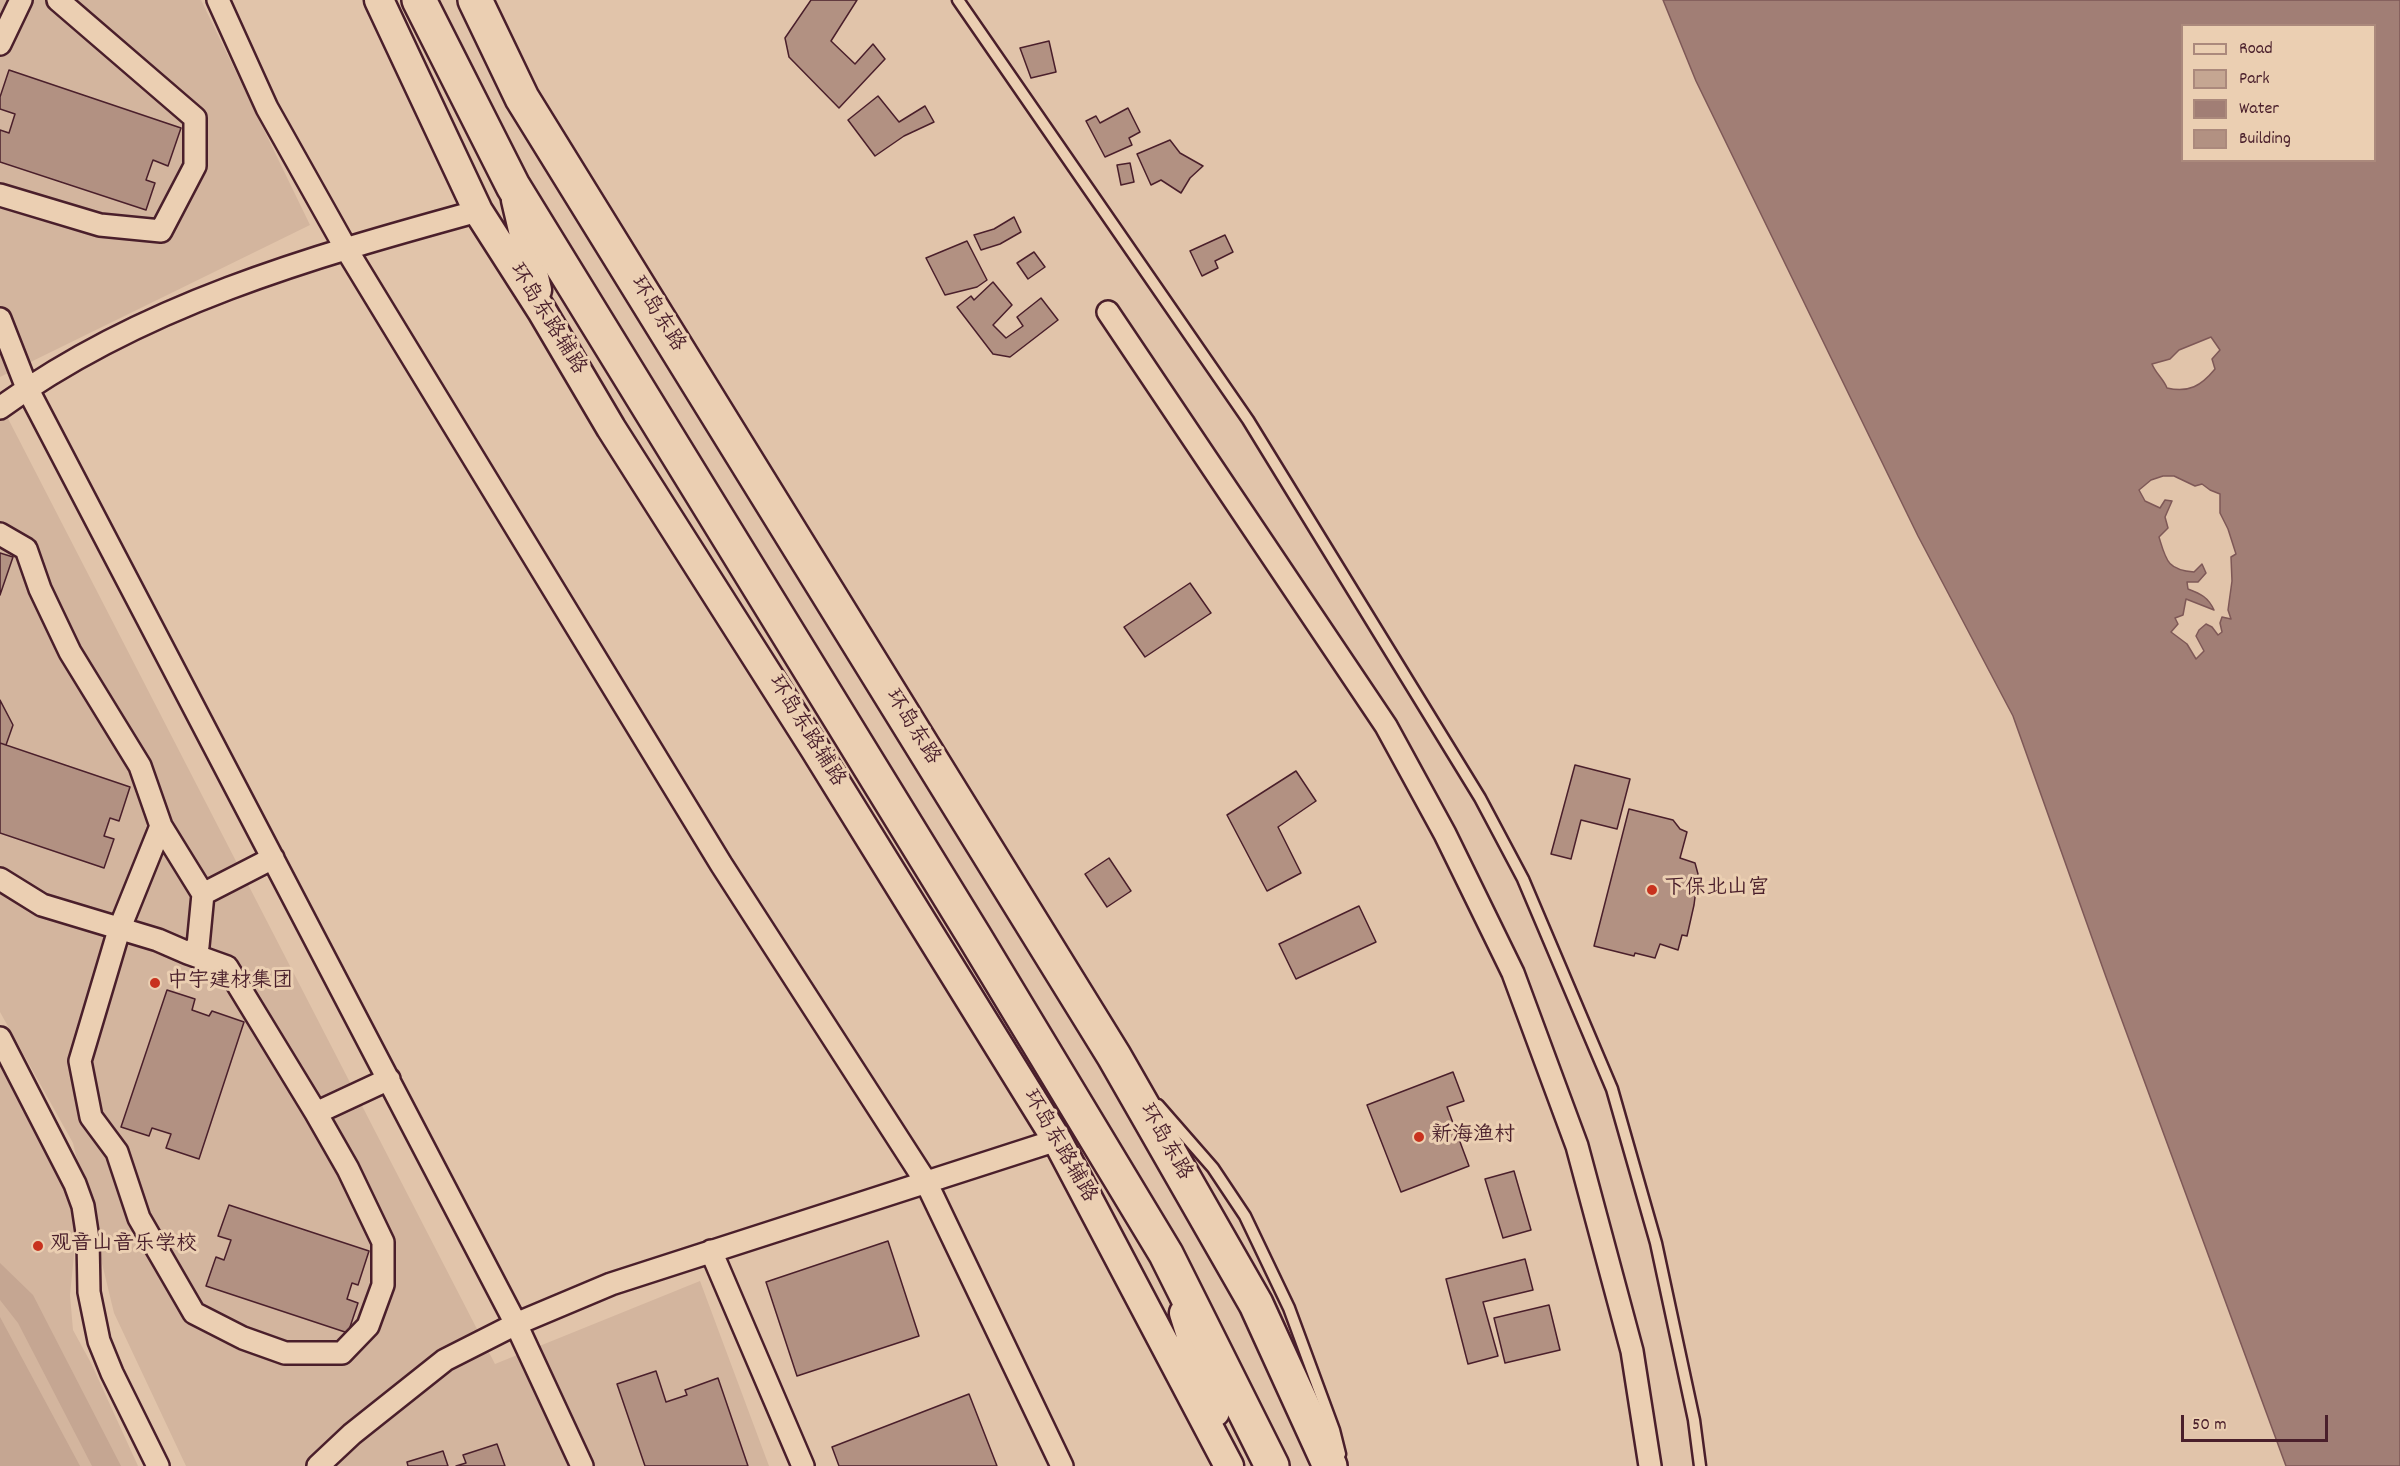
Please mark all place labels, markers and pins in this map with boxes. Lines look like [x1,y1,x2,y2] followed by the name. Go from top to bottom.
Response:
[1664,877,1769,903] place label: 下保北山宫
[1645,883,1659,897] marker: 下保北山宫
[167,970,293,996] place label: 中宇建材集团
[148,976,162,990] marker: 中宇建材集团
[1431,1124,1515,1150] place label: 新海渔村
[1412,1130,1426,1144] marker: 新海渔村
[50,1233,197,1259] place label: 观音山音乐学校
[31,1239,45,1253] marker: 观音山音乐学校

